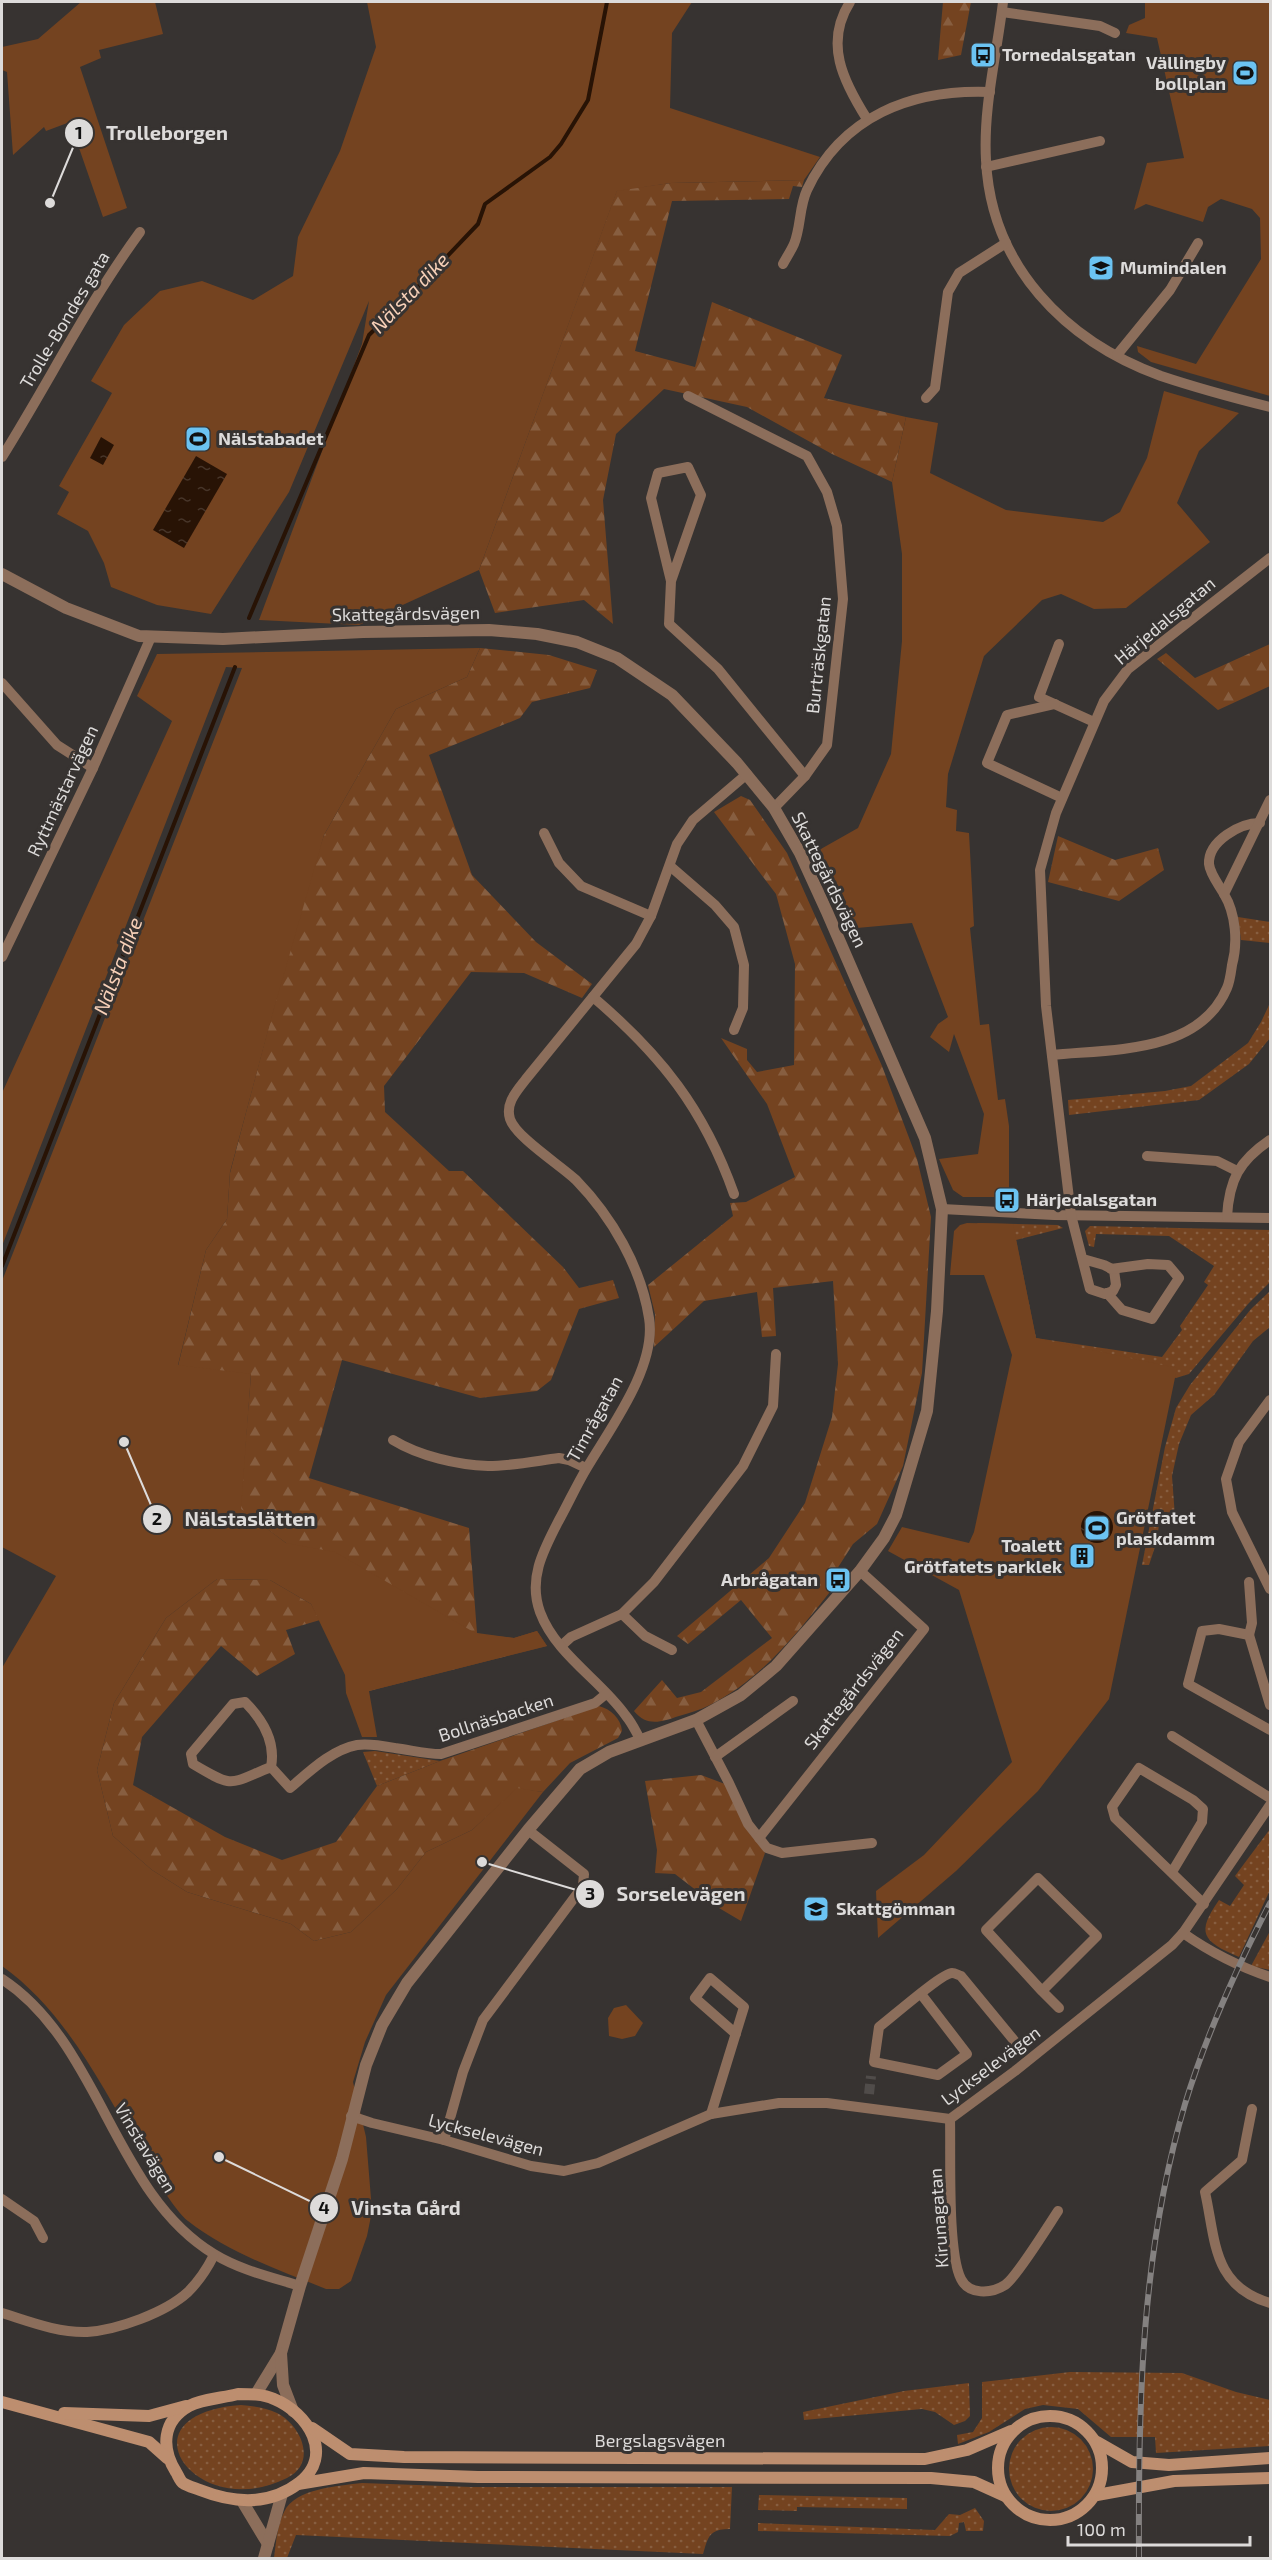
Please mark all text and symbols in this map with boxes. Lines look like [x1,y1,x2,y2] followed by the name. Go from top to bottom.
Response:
[968,40,998,70] bus stop icon: Tornedalsgatan
[1002,43,1136,65] place label: Tornedalsgatan
[1146,51,1227,94] place label: Vällingby bollplan
[1230,58,1260,88] sports icon: Vällingby bollplan
[64,114,240,152] callout: Trolleborgen
[106,120,228,144] text: Trolleborgen
[75,121,83,143] text: 1
[15,247,114,392] street label: Trolle-Bondes gata
[365,247,454,337] water label: Nälsta dike
[1086,253,1116,283] school or university icon: Mumindalen
[1120,256,1227,278] place label: Mumindalen
[183,424,213,454] sports icon: Nälstabadet
[218,427,324,449] place label: Nälstabadet
[1109,572,1219,669] street label: Härjedalsgatan
[801,595,835,715] street label: Burträskgatan
[332,601,480,625] street label: Skattegårdsvägen
[22,721,102,860] street label: Ryttmästarvägen
[788,808,872,951] street label: Skattegårdsvägen
[88,913,147,1018] water label: Nälsta dike
[992,1185,1022,1215] bus stop icon: Härjedalsgatan
[1026,1188,1157,1210] place label: Härjedalsgatan
[562,1372,627,1465] street label: Timrågatan
[142,1500,327,1538] callout: Nälstaslätten
[185,1506,315,1530] text: Nälstaslätten
[1116,1506,1215,1549] place label: Grötfatet plaskdamm
[152,1507,162,1529] text: 2
[1082,1513,1112,1543] sports icon: Grötfatet plaskdamm
[904,1534,1063,1577] place label: Toalett Grötfatets parklek
[1067,1541,1097,1571] building icon: Toalett Grötfatets parklek
[823,1565,853,1595] bus stop icon: Arbrågatan
[721,1568,818,1590] place label: Arbrågatan
[799,1623,908,1754] street label: Skattegårdsvägen
[435,1688,556,1746] street label: Bollnäsbacken
[575,1875,758,1913] callout: Sorselevägen
[616,1881,746,1905] text: Sorselevägen
[585,1882,595,1904] text: 3
[801,1894,831,1924] school or university icon: Skattgömman
[836,1897,955,1919] place label: Skattgömman
[936,2021,1044,2110] street label: Lyckselevägen
[110,2098,181,2197] street label: Vinstavägen
[426,2108,546,2160] street label: Lyckselevägen
[924,2167,952,2269] street label: Kirunagatan
[309,2189,473,2227] callout: Vinsta Gård
[351,2195,461,2219] text: Vinsta Gård
[318,2196,330,2218] text: 4
[595,2429,725,2451] street label: Bergslagsvägen
[1068,2509,1250,2547] scale bar
[1077,2518,1126,2540] text: 100 m

